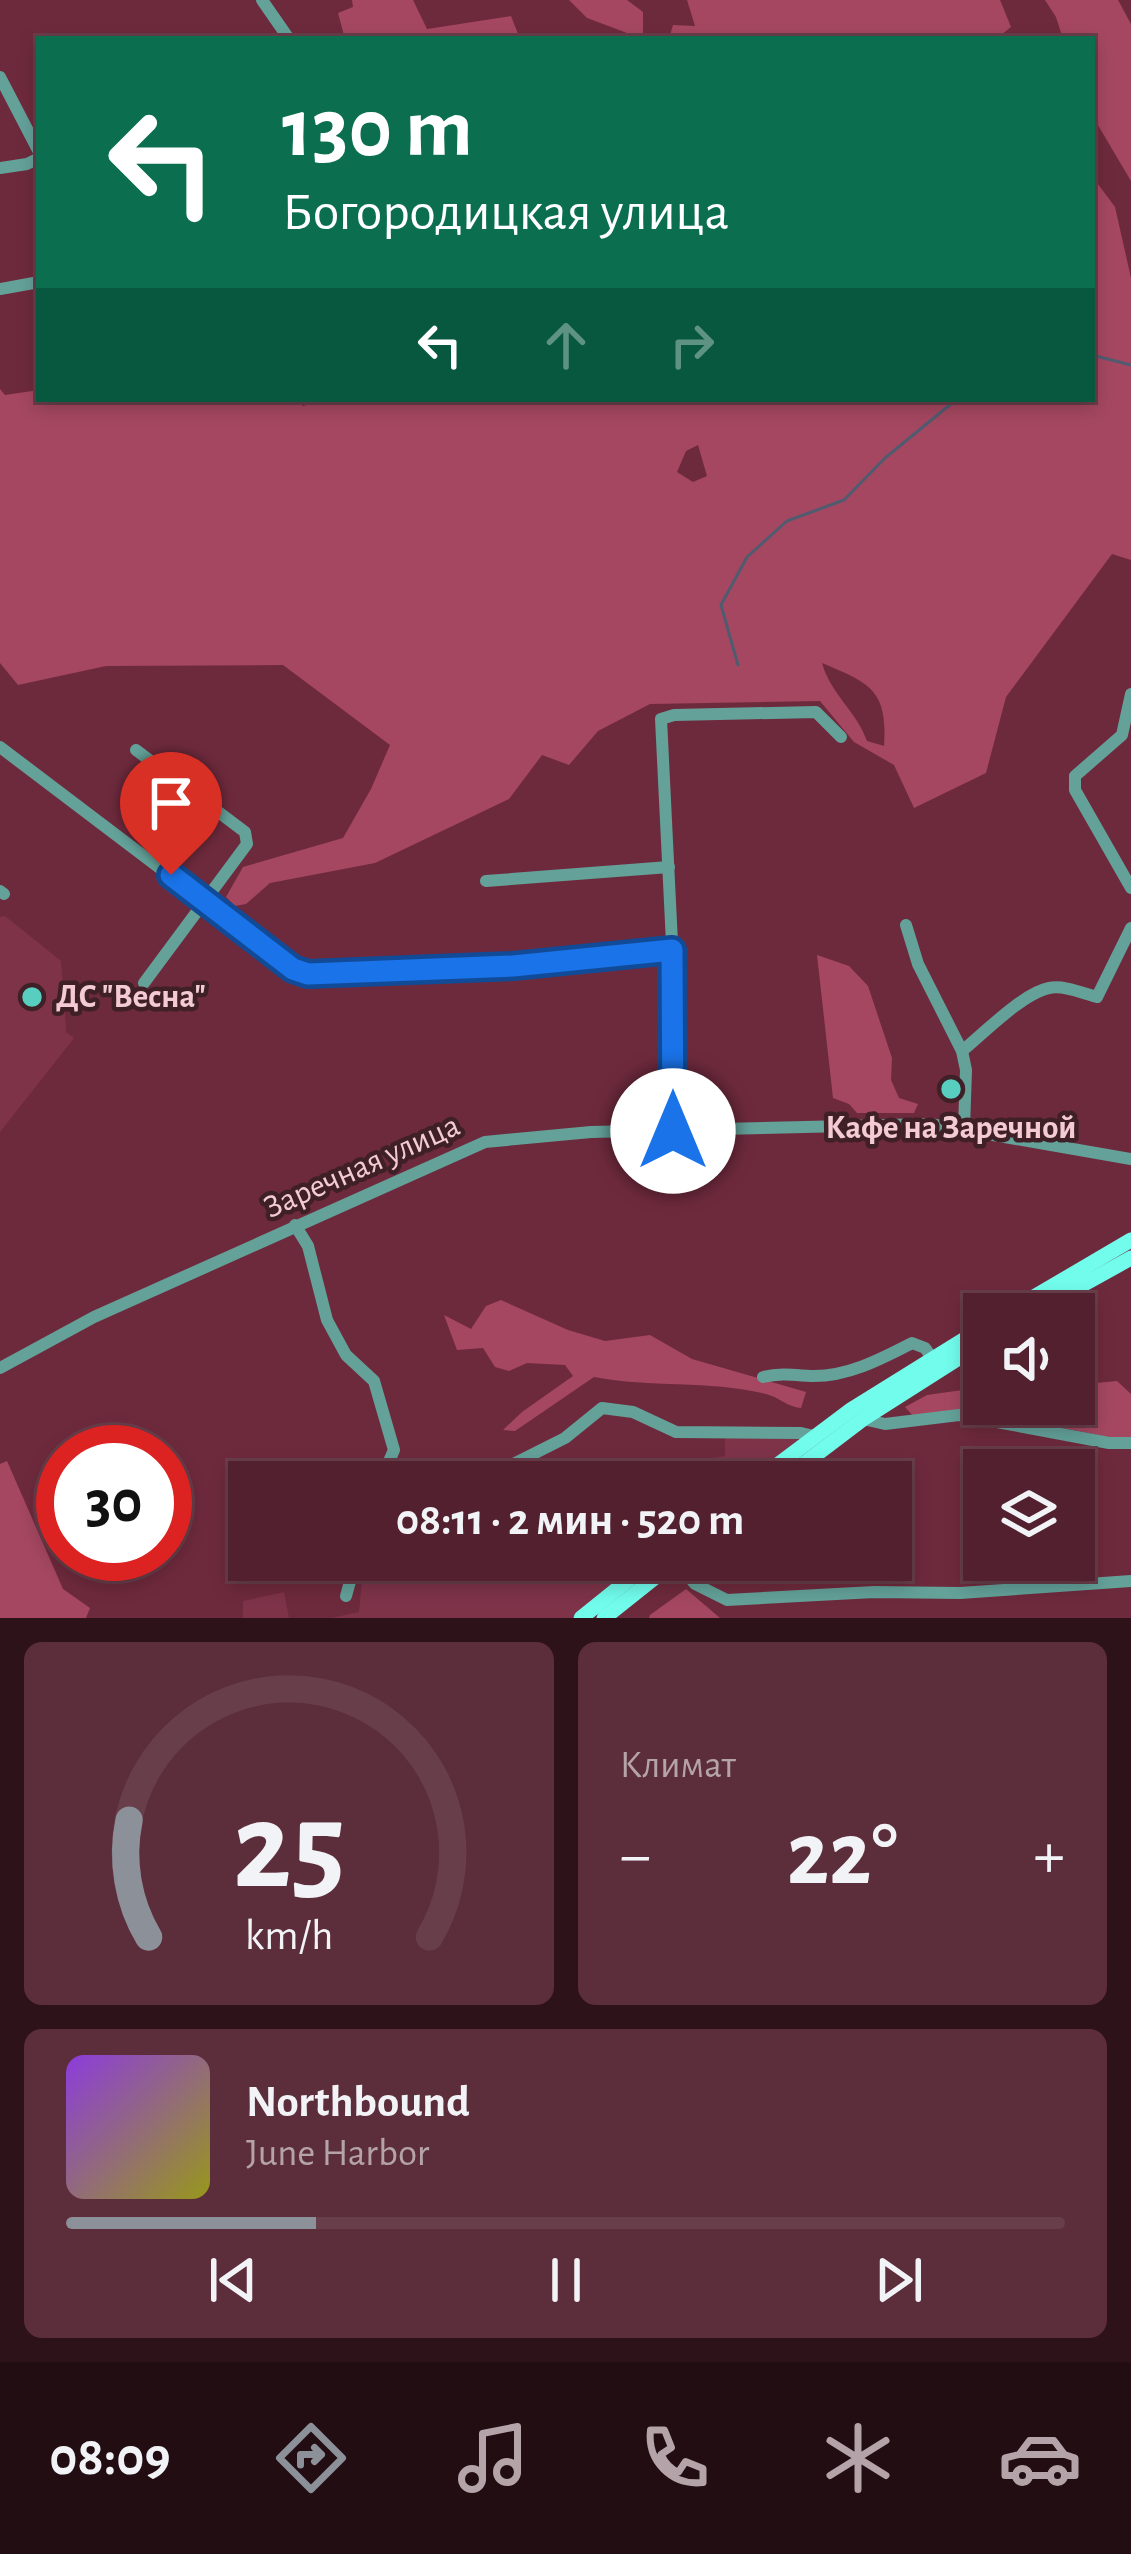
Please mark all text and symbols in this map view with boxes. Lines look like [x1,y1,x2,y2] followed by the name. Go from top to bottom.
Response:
[84,84,240,240] icon: left
[282,88,473,172] text: 130 m
[282,186,729,240] text: Богородицкая улица
[407,312,473,378] icon: left
[533,312,599,378] icon: ahead
[659,312,725,378] icon: right
[120,752,222,875] pin
[138,770,204,836] icon: arrive
[56,981,206,1014] place label: ДС "Весна"
[19,984,45,1010] marker: ДС "Весна"
[610,1068,736,1194] position arrow
[938,1076,964,1102] marker: Кафе на Заречной
[259,1109,465,1225] street label: Заречная улица
[826,1112,1076,1145] place label: Кафе на Заречной
[963,1293,1095,1581] map controls
[963,1293,1095,1425] button: sound
[36,1425,192,1581] speed limit sign: 30
[963,1449,1095,1581] button: layers
[396,1498,744,1543] text: 08:11 · 2 мин · 520 m
[620,1746,736,1785] text: Климат
[232,1786,345,1911] text: 25
[787,1811,898,1901] text: 22°
[620,1823,651,1889] text: −
[1033,1823,1065,1889] text: +
[245,1914,333,1957] text: km/h
[246,2080,470,2125] text: Northbound
[246,2134,429,2173] text: June Harbor
[200,2247,266,2313] icon: previous
[533,2247,599,2313] icon: pause
[866,2247,932,2313] icon: next
[269,2416,353,2500] icon: directions
[451,2416,535,2500] icon: music
[633,2416,717,2500] icon: phone
[816,2416,900,2500] icon: climate
[998,2416,1082,2500] icon: car
[49,2431,170,2485] text: 08:09

